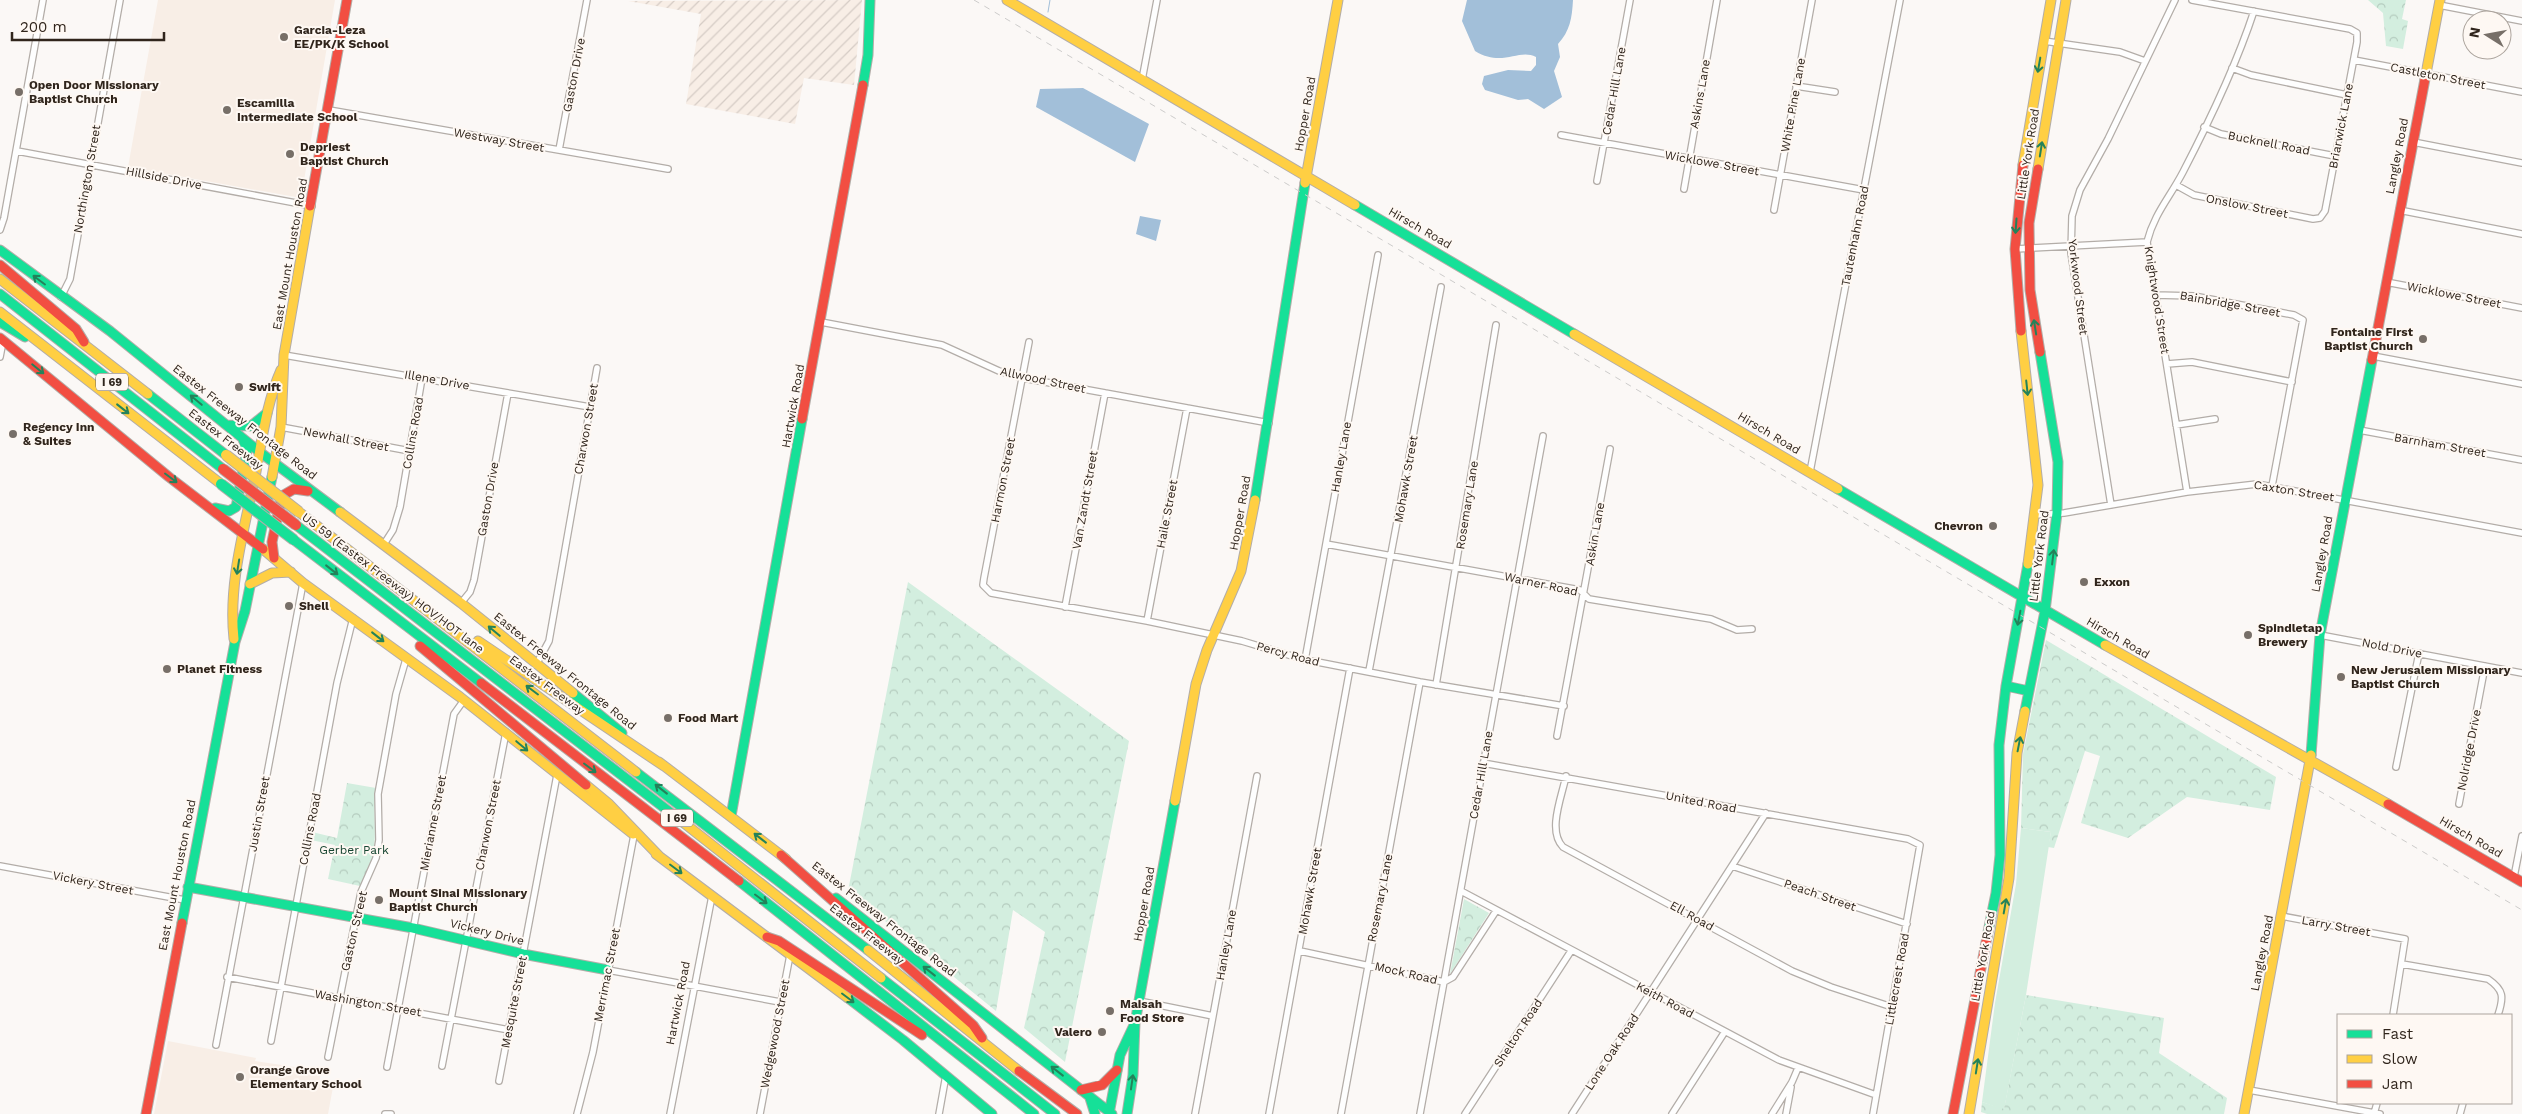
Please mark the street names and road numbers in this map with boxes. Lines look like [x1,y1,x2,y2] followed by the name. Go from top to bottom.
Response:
[560,37,588,113] street label: Gaston Drive
[1599,46,1629,136] street label: Cedar Hill Lane
[1778,57,1808,153] street label: White Pine Lane
[1687,58,1713,130] street label: Askins Lane
[2389,60,2487,92] street label: Castleton Street
[1292,75,1318,153] street label: Hopper Road
[2326,82,2356,170] street label: Briarwick Lane
[2014,108,2042,200] street label: Little York Road
[2383,117,2411,195] street label: Langley Road
[71,124,103,234] street label: Northington Street
[453,125,545,155] street label: Westway Street
[2227,128,2311,158] street label: Bucknell Road
[1664,148,1760,178] street label: Wicklowe Street
[125,164,203,192] street label: Hillside Drive
[270,177,310,331] street label: East Mount Houston Road
[1838,185,1872,287] street label: Tautenhahn Road
[2205,191,2289,221] street label: Onslow Street
[1386,204,1454,252] street label: Hirsch Road
[2065,238,2091,336] street label: Yorkwood Street
[2142,245,2172,355] street label: Knightwood Street
[2406,279,2502,311] street label: Wicklowe Street
[2179,288,2281,320] street label: Bainbridge Street
[170,361,320,483] street label: Eastex Freeway Frontage Road
[779,363,807,449] street label: Hartwick Road
[999,364,1087,396] street label: Allwood Street
[403,367,471,393] street label: Illene Drive
[96,374,128,391] road number: I 69
[571,382,601,476] street label: Charwon Street
[400,396,426,470] street label: Collins Road
[186,405,266,473] street label: Eastex Freeway
[1735,409,1803,457] street label: Hirsch Road
[1328,420,1354,493] street label: Hanley Lane
[302,424,390,454] street label: Newhall Street
[2393,430,2487,460] street label: Barnham Street
[1391,434,1421,524] street label: Mohawk Street
[988,436,1018,524] street label: Harmon Street
[1069,450,1101,550] street label: Van Zandt Street
[1453,460,1481,550] street label: Rosemary Lane
[475,461,501,537] street label: Gaston Drive
[1227,474,1253,552] street label: Hopper Road
[2253,478,2335,504] street label: Caxton Street
[1153,479,1181,549] street label: Haile Street
[1583,501,1607,567] street label: Askin Lane
[299,510,487,656] street label: US 59 (Eastex Freeway) HOV/HOT lane
[2026,510,2052,602] street label: Little York Road
[2308,515,2336,593] street label: Langley Road
[1503,569,1579,599] street label: Warner Road
[491,609,639,733] street label: Eastex Freeway Frontage Road
[2084,614,2152,662] street label: Hirsch Road
[2361,635,2423,661] street label: Nold Drive
[1255,639,1321,669] street label: Percy Road
[506,652,588,718] street label: Eastex Freeway
[2454,708,2484,792] street label: Nolridge Drive
[1466,730,1496,820] street label: Cedar Hill Lane
[417,774,449,872] street label: Mierianne Street
[245,775,273,853] street label: Justin Street
[472,778,504,872] street label: Charwon Street
[1664,788,1738,816] street label: United Road
[296,792,324,866] street label: Collins Road
[155,798,199,952] street label: East Mount Houston Road
[661,810,693,826] road number: I 69
[2437,813,2505,861] street label: Hirsch Road
[1295,846,1325,936] street label: Mohawk Street
[1365,853,1395,943] street label: Rosemary Lane
[809,858,959,980] street label: Eastex Freeway Frontage Road
[1131,865,1157,943] street label: Hopper Road
[51,868,135,898] street label: Vickery Street
[1782,876,1858,914] street label: Peach Street
[338,890,370,972] street label: Gaston Street
[1668,898,1716,934] street label: Ell Road
[827,900,907,968] street label: Eastex Freeway
[1213,908,1239,981] street label: Hanley Lane
[1968,910,1998,1002] street label: Little York Road
[2300,913,2372,939] street label: Larry Street
[2248,914,2276,992] street label: Langley Road
[448,916,526,948] street label: Vickery Drive
[591,927,623,1023] street label: Merrimac Street
[1882,932,1912,1026] street label: Littlecrest Road
[498,955,530,1049] street label: Mesquite Street
[1373,959,1439,987] street label: Mock Road
[663,960,693,1046] street label: Hartwick Road
[758,978,792,1090] street label: Wedgewood Street
[1634,979,1696,1021] street label: Keith Road
[313,987,423,1019] street label: Washington Street
[1491,996,1545,1070] street label: Shelton Road
[1582,1011,1642,1093] street label: Lone Oak Road

